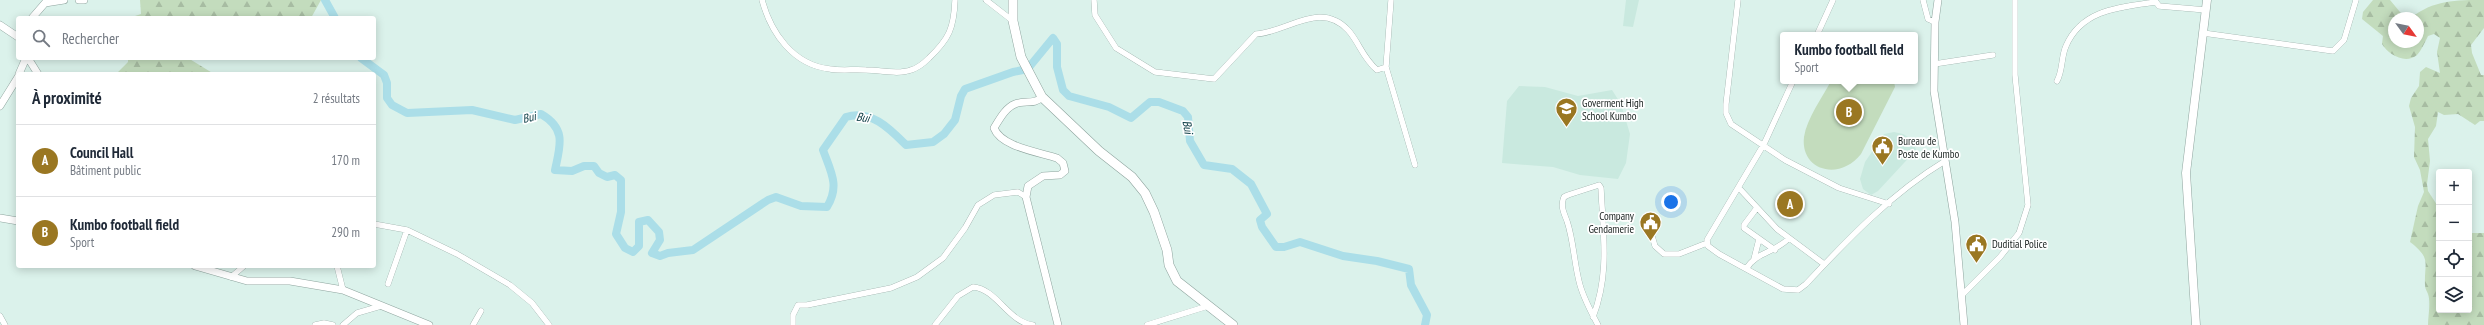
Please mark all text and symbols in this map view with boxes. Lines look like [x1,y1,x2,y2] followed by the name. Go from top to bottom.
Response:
[2388,12,2424,48] north arrow
[16,16,376,60] search box
[30,27,52,49] icon: search
[62,29,119,48] text: Rechercher
[1780,32,1918,84] popup
[1794,40,1904,59] text: Kumbo football field
[1794,59,1819,76] text: Sport
[32,87,102,109] text: À proximité
[313,90,360,107] text: 2 résultats
[1554,96,1580,129] school or university icon: Goverment High School Kumbo
[1582,96,1644,123] place label: Goverment High School Kumbo
[1836,97,1862,127] pin: B
[521,108,539,126] water label: Bui
[855,109,872,126] water label: Bui
[1179,119,1197,136] water label: Bui
[1869,134,1895,167] public building icon: Bureau de Poste de Kumbo
[1898,134,1959,161] place label: Bureau de Poste de Kumbo
[70,143,133,162] text: Council Hall
[42,152,48,169] text: A
[331,152,360,169] text: 170 m
[70,162,141,179] text: Bâtiment public
[2436,169,2472,313] map controls
[2436,169,2472,205] button: +
[1777,189,1803,219] pin: A
[1661,192,1681,212] your location
[2436,205,2472,241] button: −
[1588,209,1635,236] place label: Company Gendamerie
[1637,209,1663,242] public building icon: Company Gendamerie
[70,215,179,234] text: Kumbo football field
[42,224,48,241] text: B
[331,224,360,241] text: 290 m
[1964,231,1990,264] public building icon: Duditial Police
[70,234,94,251] text: Sport
[1992,237,2047,251] place label: Duditial Police
[2436,241,2472,277] button: locate
[2436,277,2472,313] button: layers

